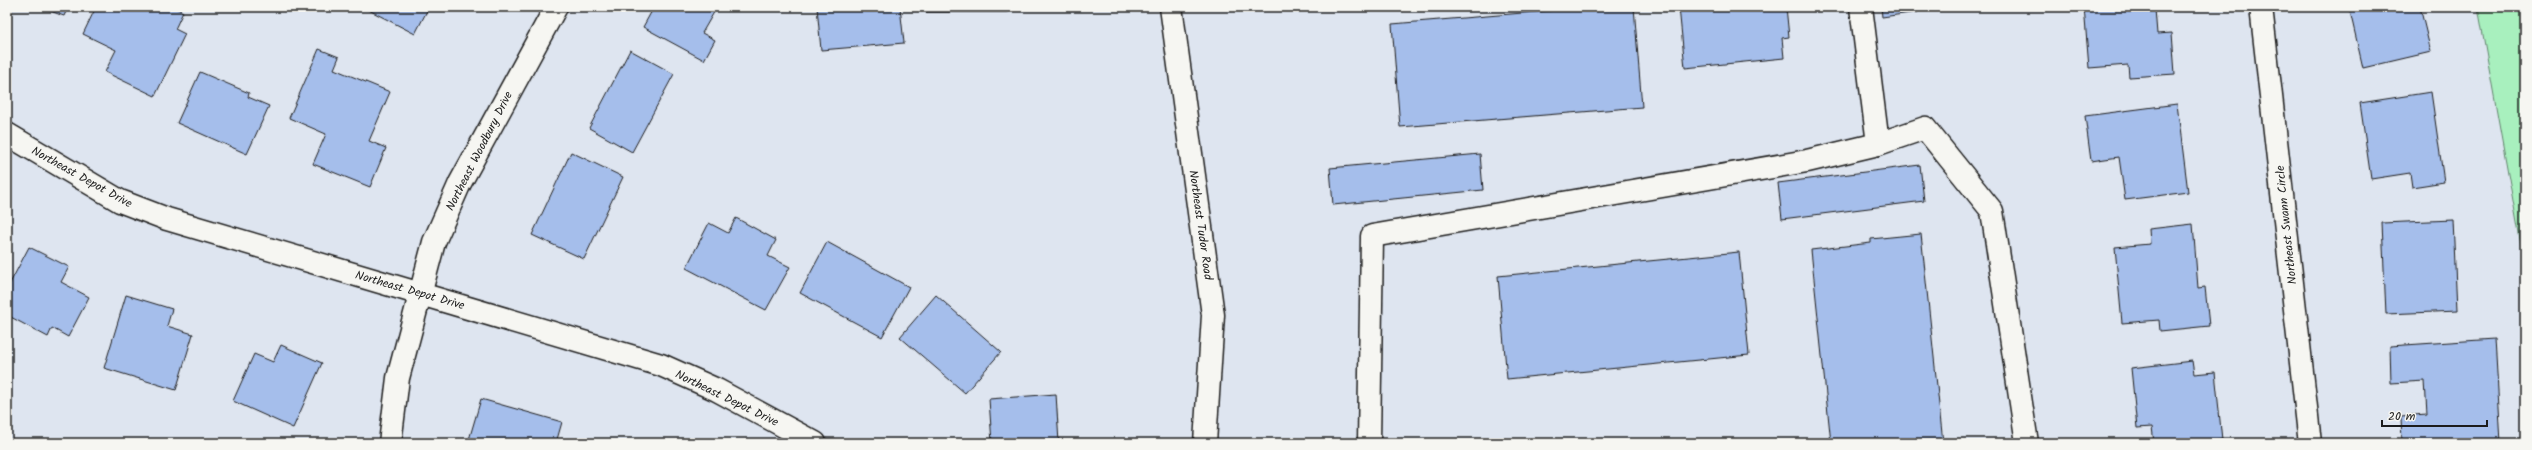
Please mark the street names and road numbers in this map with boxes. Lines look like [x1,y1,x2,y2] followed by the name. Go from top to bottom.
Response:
[441,88,518,214] street label: Northeast Woodbury Drive
[28,142,136,213] street label: Northeast Depot Drive
[2271,164,2302,285] street label: Northeast Swann Circle
[1183,169,1218,282] street label: Northeast Tudor Road
[353,266,467,315] street label: Northeast Depot Drive
[672,365,782,432] street label: Northeast Depot Drive

